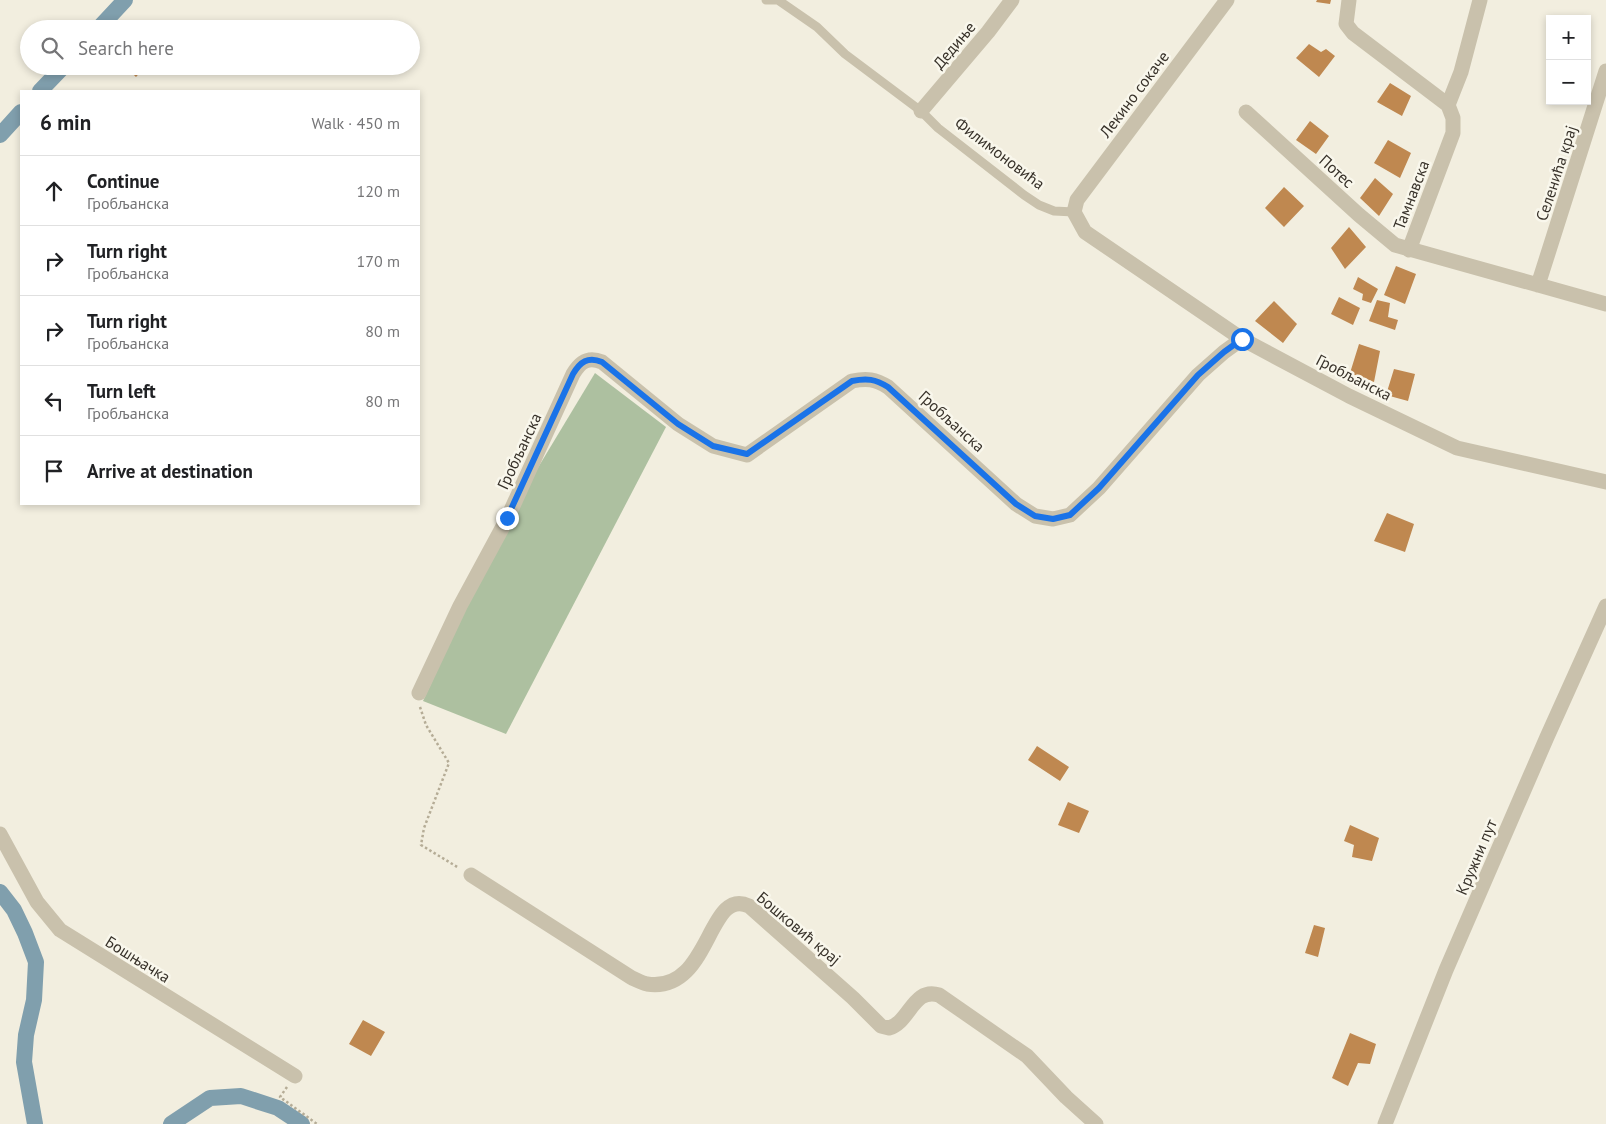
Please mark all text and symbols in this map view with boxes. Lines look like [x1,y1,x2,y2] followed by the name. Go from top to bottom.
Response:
[1546,15,1591,105] map controls
[1546,15,1591,60] button: +
[928,17,980,73] street label: Дедиње
[20,20,420,75] search box
[38,34,66,62] icon: search
[78,36,174,60] text: Search here
[1094,47,1173,142] street label: Лекино сокаче
[1546,60,1591,105] button: −
[40,109,91,136] text: 6 min
[311,113,400,133] text: Walk · 450 m
[951,113,1049,193] street label: Филимоновића
[1531,123,1581,223] street label: Селенића крај
[1315,150,1359,192] street label: Потес
[1389,157,1433,233] street label: Тамнавска
[87,169,159,193] text: Continue
[40,177,68,205] icon: ahead
[357,181,400,201] text: 120 m
[87,193,169,213] text: Гробљанска
[87,239,167,263] text: Turn right
[40,247,68,275] icon: right
[357,251,400,271] text: 170 m
[87,263,169,283] text: Гробљанска
[87,309,167,333] text: Turn right
[40,317,68,345] icon: right
[365,321,400,341] text: 80 m
[1231,328,1254,351] route start
[87,333,169,353] text: Гробљанска
[1313,349,1395,405] street label: Гробљанска
[87,379,156,403] text: Turn left
[915,386,989,456] street label: Гробљанска
[40,387,68,415] icon: left
[365,391,400,411] text: 80 m
[87,403,169,423] text: Гробљанска
[493,410,545,492] street label: Гробљанска
[40,457,68,485] icon: arrive
[87,459,253,483] text: Arrive at destination
[496,507,519,530] route end
[1451,816,1501,898] street label: Кружни пут
[753,887,845,969] street label: Бошковић крај
[102,931,174,987] street label: Бошњачка

